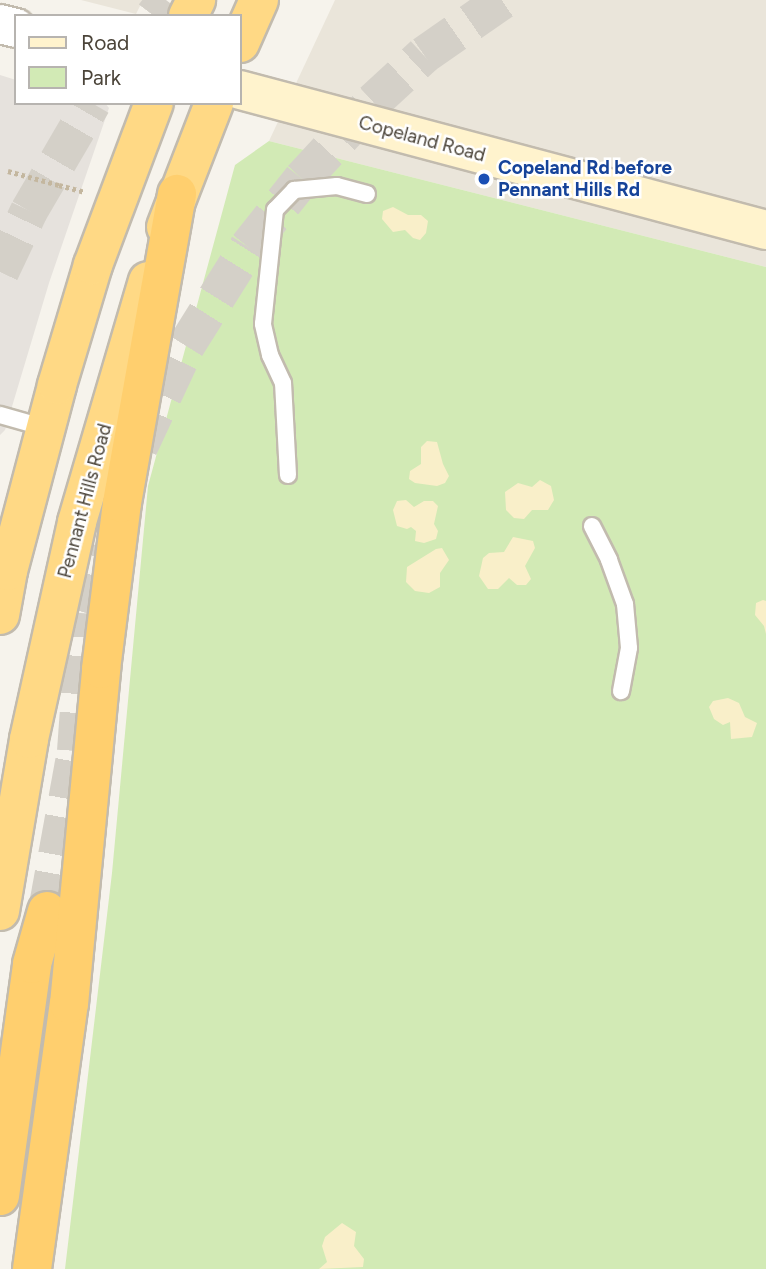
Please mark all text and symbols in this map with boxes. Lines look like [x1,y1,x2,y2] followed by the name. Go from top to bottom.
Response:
[14,14,242,105] legend
[81,30,129,55] text: Road
[81,65,121,90] text: Park
[356,111,488,167] street label: Copeland Road
[498,157,672,201] place label: Copeland Rd before Pennant Hills Rd
[476,171,492,187] marker: Copeland Rd before Pennant Hills Rd
[53,421,117,581] street label: Pennant Hills Road

